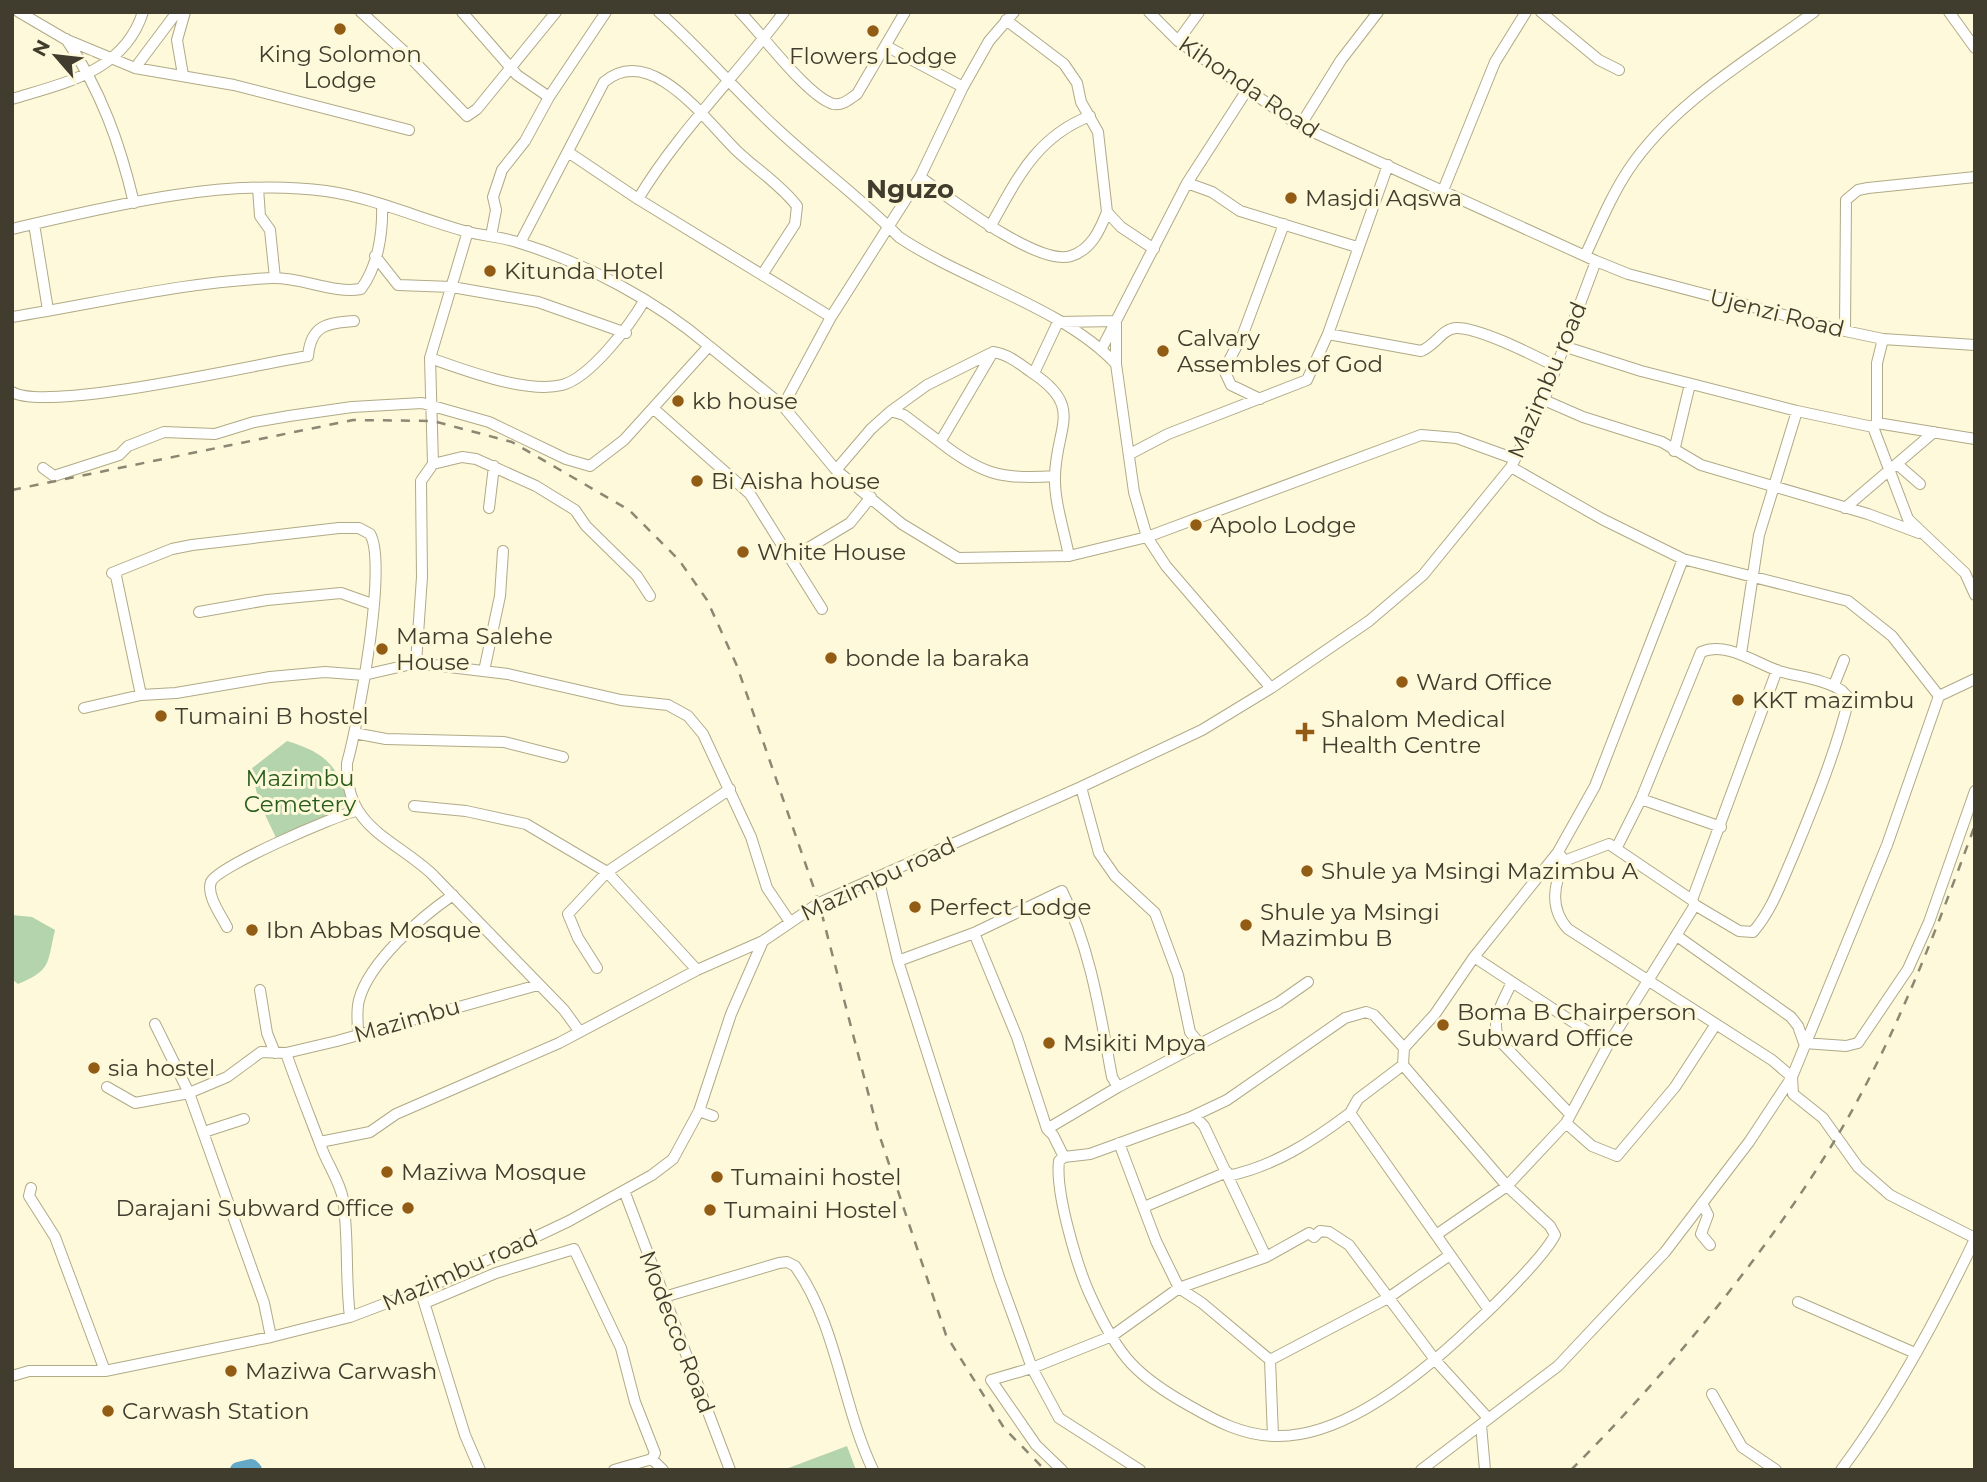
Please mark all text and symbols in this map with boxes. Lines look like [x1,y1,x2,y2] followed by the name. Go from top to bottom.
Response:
[21,21,91,91] north arrow
[332,21,348,37] marker: King Solomon Lodge
[865,23,881,39] marker: Flowers Lodge
[1173,30,1325,144] street label: Kihonda Road
[28,36,55,60] text: N
[258,40,422,94] place label: King Solomon Lodge
[789,42,957,70] place label: Flowers Lodge
[866,173,954,205] district label: Nguzo
[1305,184,1462,212] place label: Masjdi Aqswa
[1283,190,1299,206] marker: Masjdi Aqswa
[504,257,664,285] place label: Kitunda Hotel
[482,263,498,279] marker: Kitunda Hotel
[1707,283,1847,343] street label: Ujenzi Road
[1501,297,1593,463] street label: Mazimbu road
[1177,324,1383,378] place label: Calvary Assembles of God
[1155,343,1171,359] marker: Calvary Assembles of God
[692,387,798,415] place label: kb house
[670,393,686,409] marker: kb house
[711,467,880,495] place label: Bi Aisha house
[689,473,705,489] marker: Bi Aisha house
[1210,511,1356,539] place label: Apolo Lodge
[1188,517,1204,533] marker: Apolo Lodge
[757,538,906,566] place label: White House
[735,544,751,560] marker: White House
[396,622,553,676] place label: Mama Salehe House
[374,641,390,657] marker: Mama Salehe House
[845,644,1030,672] place label: bonde la baraka
[823,650,839,666] marker: bonde la baraka
[1416,668,1552,696] place label: Ward Office
[1394,674,1410,690] marker: Ward Office
[1752,686,1915,714] place label: KKT mazimbu
[1730,692,1746,708] marker: KKT mazimbu
[175,702,369,730] place label: Tumaini B hostel
[1321,705,1506,759] place label: Shalom Medical Health Centre
[153,708,169,724] marker: Tumaini B hostel
[1295,722,1315,742] marker: Shalom Medical Health Centre
[244,764,357,818] park label: Mazimbu Cemetery
[796,831,960,927] street label: Mazimbu road
[1321,857,1639,885] place label: Shule ya Msingi Mazimbu A
[1299,863,1315,879] marker: Shule ya Msingi Mazimbu A
[929,893,1091,921] place label: Perfect Lodge
[1260,898,1440,952] place label: Shule ya Msingi Mazimbu B
[907,899,923,915] marker: Perfect Lodge
[266,916,481,944] place label: Ibn Abbas Mosque
[1238,917,1254,933] marker: Shule ya Msingi Mazimbu B
[244,922,260,938] marker: Ibn Abbas Mosque
[351,992,463,1048] street label: Mazimbu
[1457,998,1697,1052] place label: Boma B Chairperson Subward Office
[1435,1017,1451,1033] marker: Boma B Chairperson Subward Office
[1063,1029,1206,1057] place label: Msikiti Mpya
[1041,1035,1057,1051] marker: Msikiti Mpya
[108,1054,215,1082] place label: sia hostel
[86,1060,102,1076] marker: sia hostel
[401,1158,586,1186] place label: Maziwa Mosque
[731,1163,901,1191] place label: Tumaini hostel
[379,1164,395,1180] marker: Maziwa Mosque
[709,1169,725,1185] marker: Tumaini hostel
[115,1194,394,1222] place label: Darajani Subward Office
[724,1196,898,1224] place label: Tumaini Hostel
[400,1200,416,1216] marker: Darajani Subward Office
[702,1202,718,1218] marker: Tumaini Hostel
[378,1223,542,1317] street label: Mazimbu road
[633,1247,721,1417] street label: Modecco Road
[245,1357,437,1385] place label: Maziwa Carwash
[223,1363,239,1379] marker: Maziwa Carwash
[122,1397,310,1425] place label: Carwash Station
[100,1403,116,1419] marker: Carwash Station

